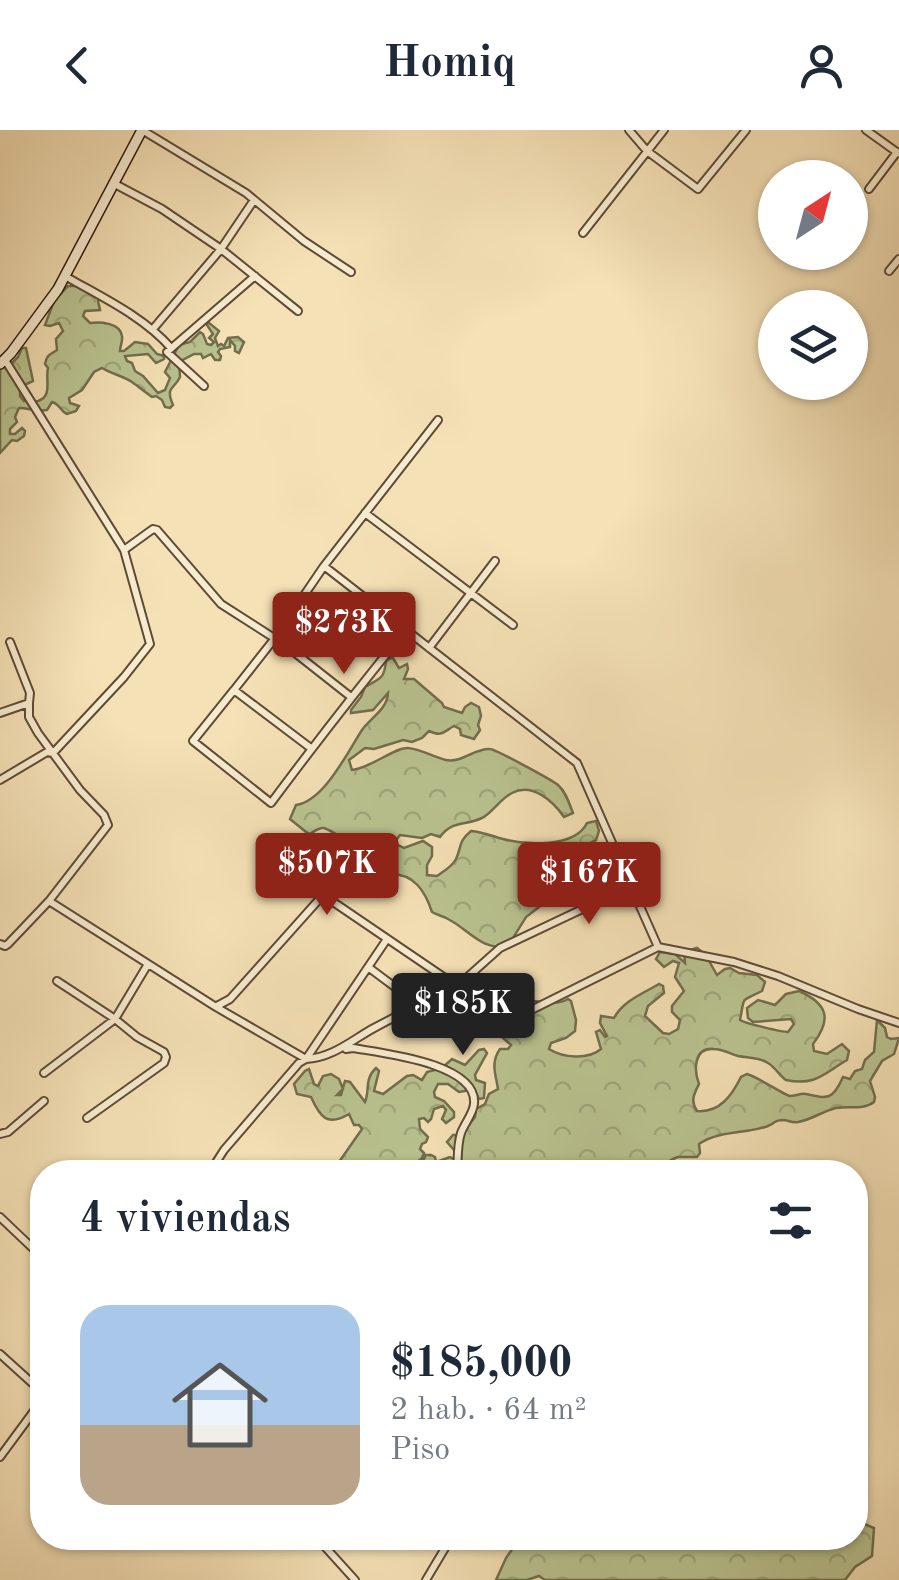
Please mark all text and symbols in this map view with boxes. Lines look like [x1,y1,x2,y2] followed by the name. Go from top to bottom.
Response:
[50,38,105,93] icon: back
[794,38,849,93] icon: person
[383,42,516,87] text: Homiq
[758,160,868,270] north arrow
[758,160,868,400] map controls
[758,290,868,400] button: layers
[274,592,414,677] pin: $273K
[295,608,393,640] text: $273K
[257,833,397,918] pin: $507K
[519,842,659,927] pin: $167K
[278,849,376,881] text: $507K
[540,858,638,890] text: $167K
[393,973,533,1058] pin: $185K
[414,989,512,1021] text: $185K
[763,1193,818,1248] icon: filters
[80,1199,291,1241] text: 4 viviendas
[390,1344,572,1386] text: $185,000
[160,1345,280,1465] icon: home
[390,1395,587,1427] text: 2 hab. · 64 m²
[390,1435,450,1467] text: Piso

